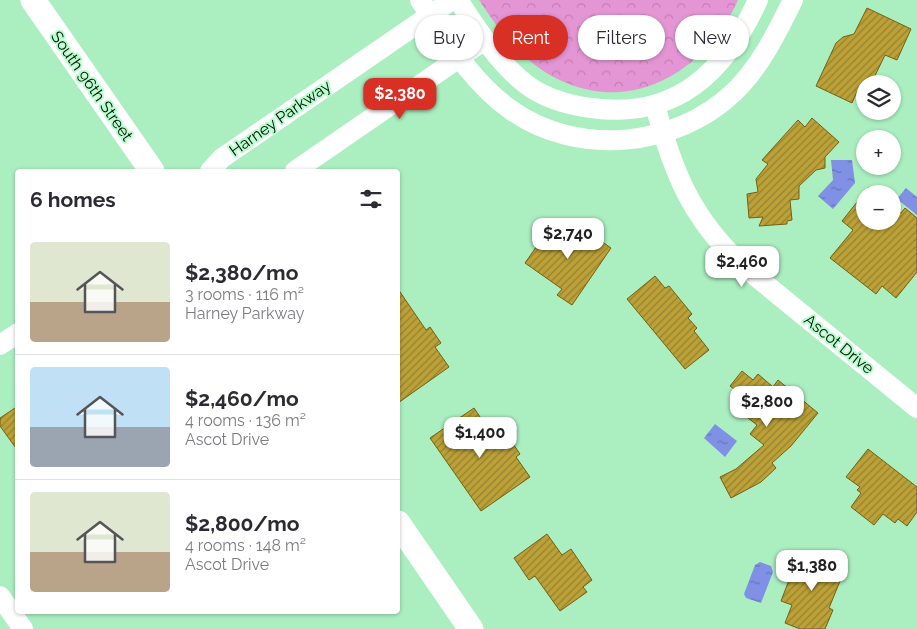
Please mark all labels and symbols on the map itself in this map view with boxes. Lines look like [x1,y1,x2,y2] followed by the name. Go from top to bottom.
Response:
[47,27,137,145] street label: South 96th Street
[226,76,335,160] street label: Harney Parkway
[359,78,441,120] pin: $2,380
[527,218,609,260] pin: $2,740
[701,246,783,288] pin: $2,460
[800,310,878,378] street label: Ascot Drive
[726,386,808,428] pin: $2,800
[439,416,521,459] pin: $1,400
[771,550,853,592] pin: $1,380

